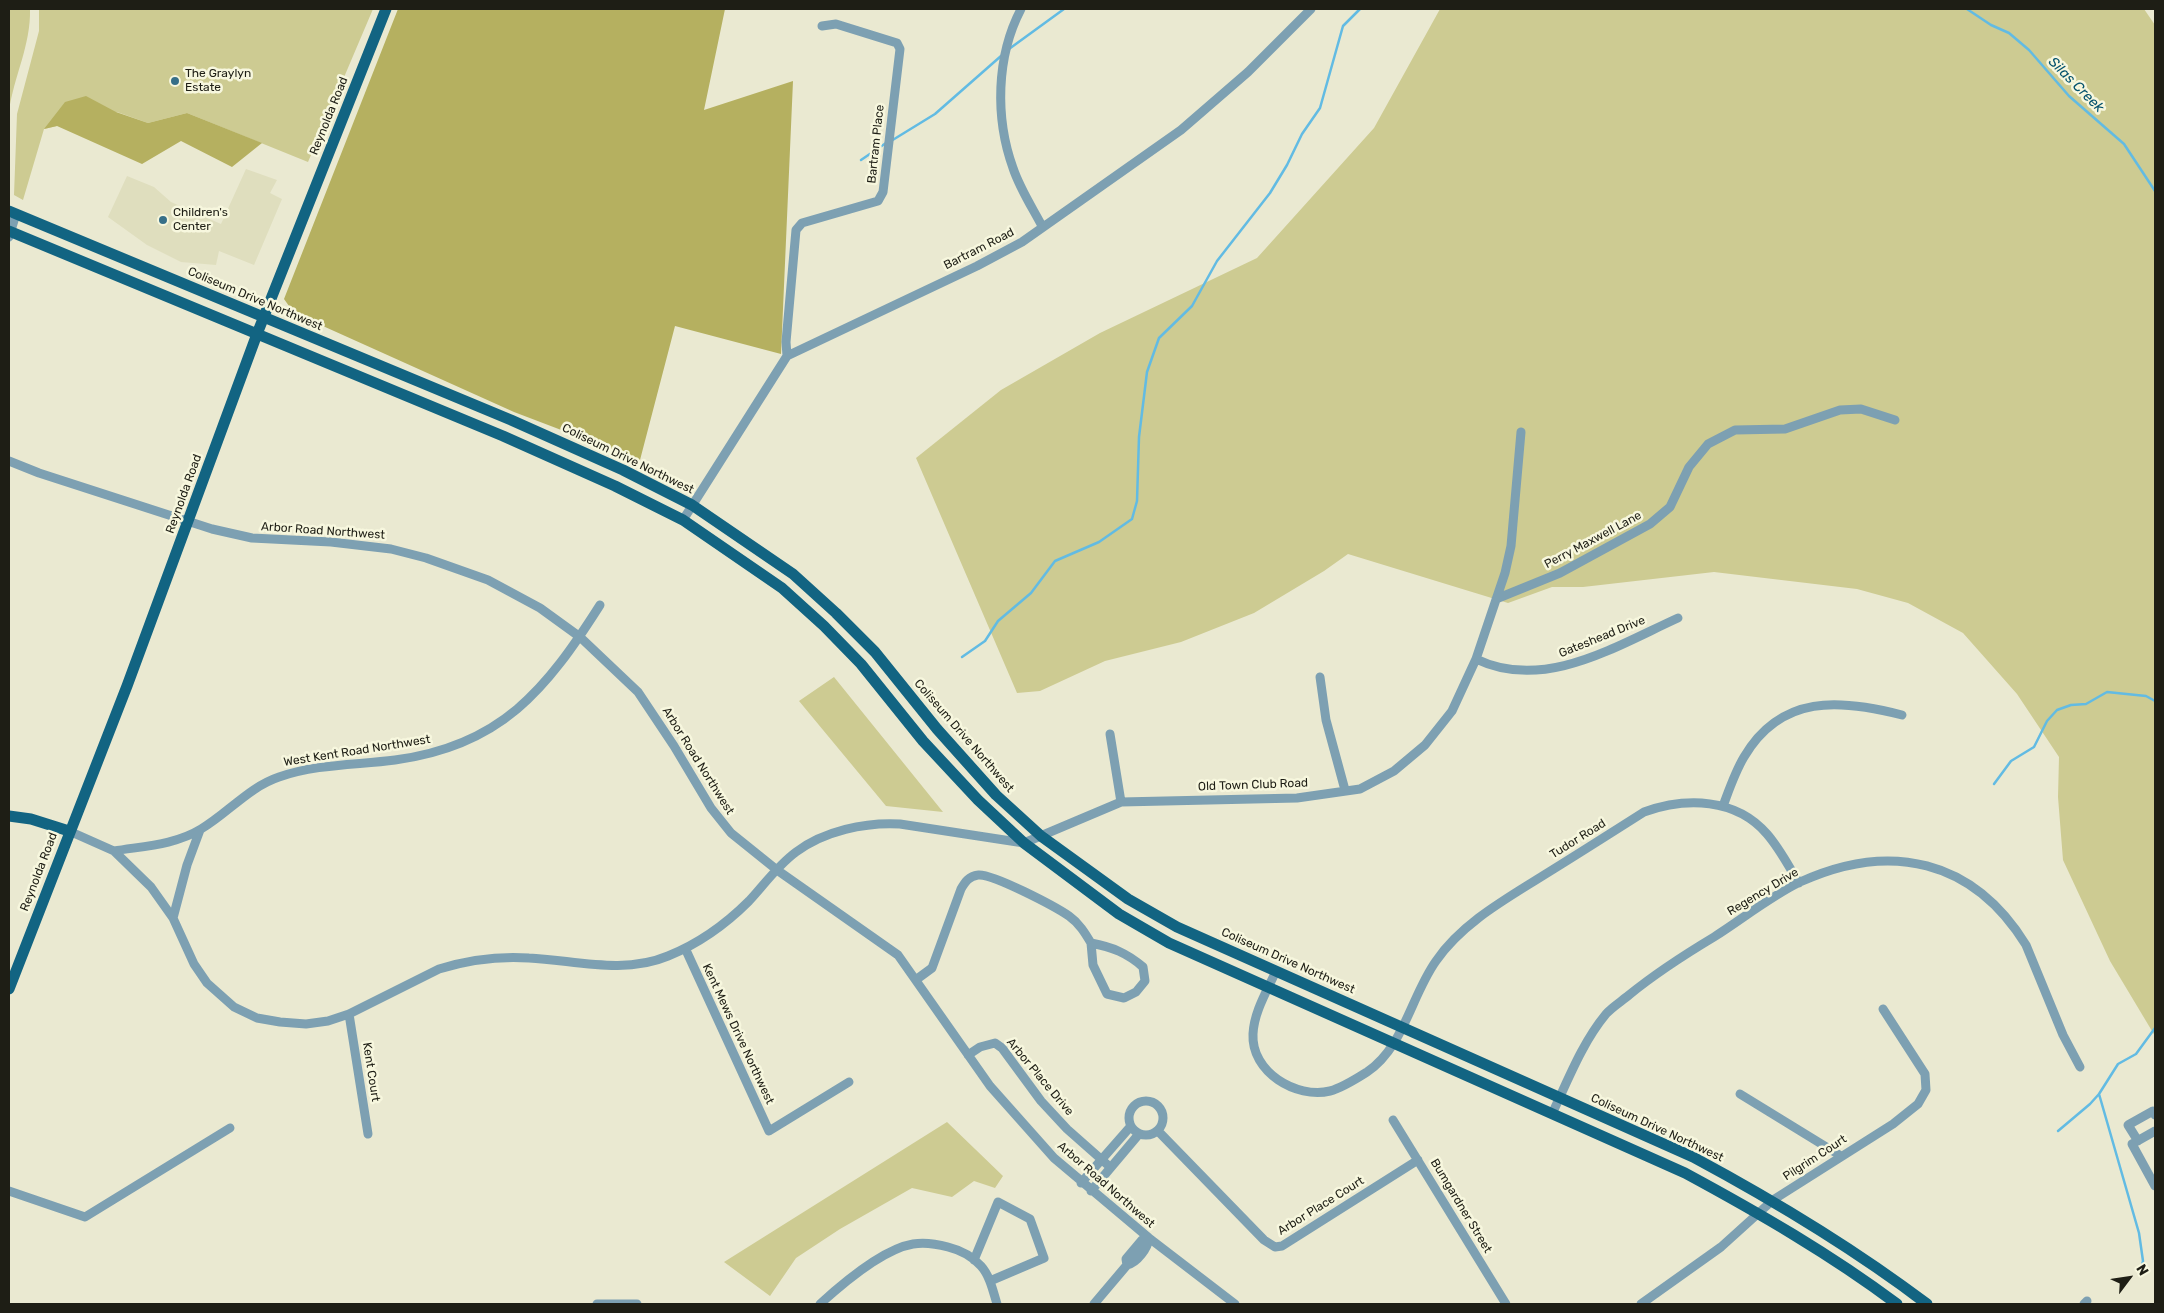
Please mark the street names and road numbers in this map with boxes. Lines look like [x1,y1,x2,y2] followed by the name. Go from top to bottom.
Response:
[307,75,351,157] street label: Reynolda Road
[865,104,887,184] street label: Bartram Place
[941,225,1017,273] street label: Bartram Road
[186,264,324,334] street label: Coliseum Drive Northwest
[560,421,696,497] street label: Coliseum Drive Northwest
[163,452,205,536] street label: Reynolda Road
[1542,508,1644,572] street label: Perry Maxwell Lane
[261,519,385,543] street label: Arbor Road Northwest
[1557,613,1647,661] street label: Gateshead Drive
[911,677,1017,795] street label: Coliseum Drive Northwest
[659,705,737,817] street label: Arbor Road Northwest
[283,732,431,770] street label: West Kent Road Northwest
[1198,776,1308,794] street label: Old Town Club Road
[1547,816,1609,862] street label: Tudor Road
[17,831,61,913] street label: Reynolda Road
[1725,865,1801,919] street label: Regency Drive
[1219,925,1357,997] street label: Coliseum Drive Northwest
[699,961,777,1107] street label: Kent Mews Drive Northwest
[1003,1035,1077,1119] street label: Arbor Place Drive
[359,1041,383,1103] street label: Kent Court
[1588,1091,1726,1165] street label: Coliseum Drive Northwest
[1780,1132,1850,1184] street label: Pilgrim Court
[1054,1139,1158,1231] street label: Arbor Road Northwest
[1427,1156,1495,1256] street label: Bumgardner Street
[1275,1174,1367,1238] street label: Arbor Place Court

